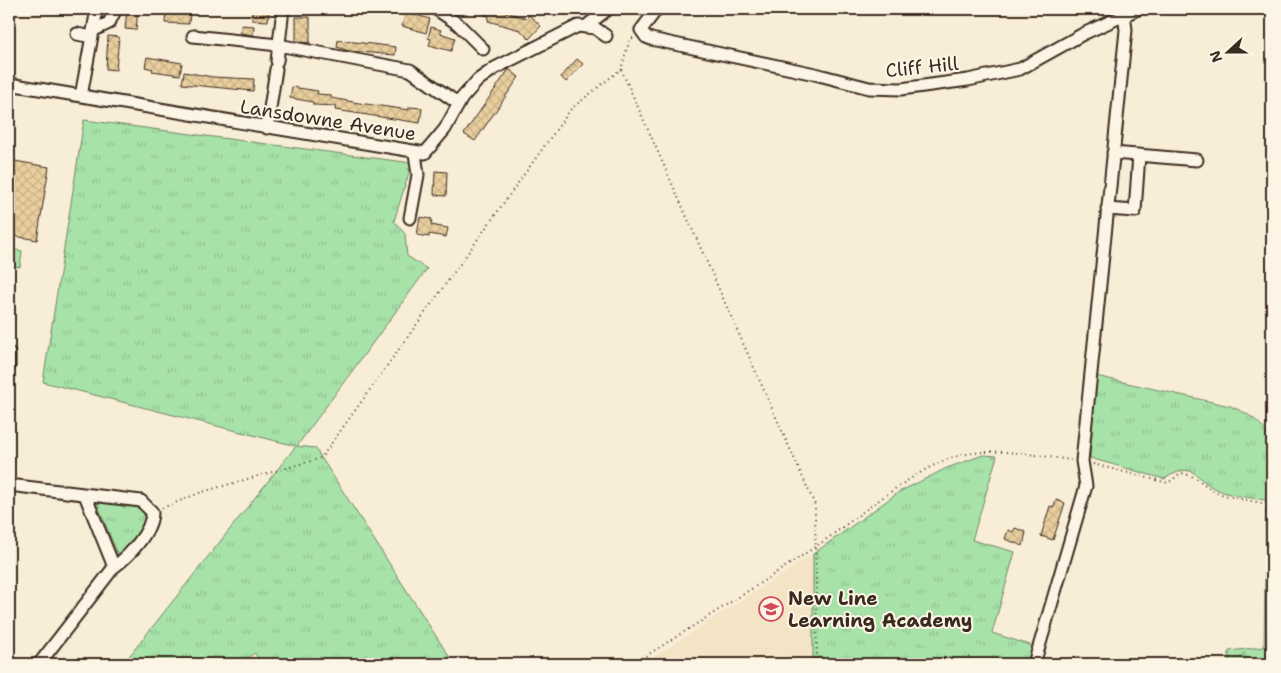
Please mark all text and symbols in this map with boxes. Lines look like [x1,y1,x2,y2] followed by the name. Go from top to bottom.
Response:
[1204,28,1254,78] north arrow
[1205,48,1226,65] text: N
[884,51,960,83] street label: Cliff Hill
[238,94,418,146] street label: Lansdowne Avenue
[788,586,972,633] place label: New Line Learning Academy
[758,596,784,622] school or university icon: New Line Learning Academy

